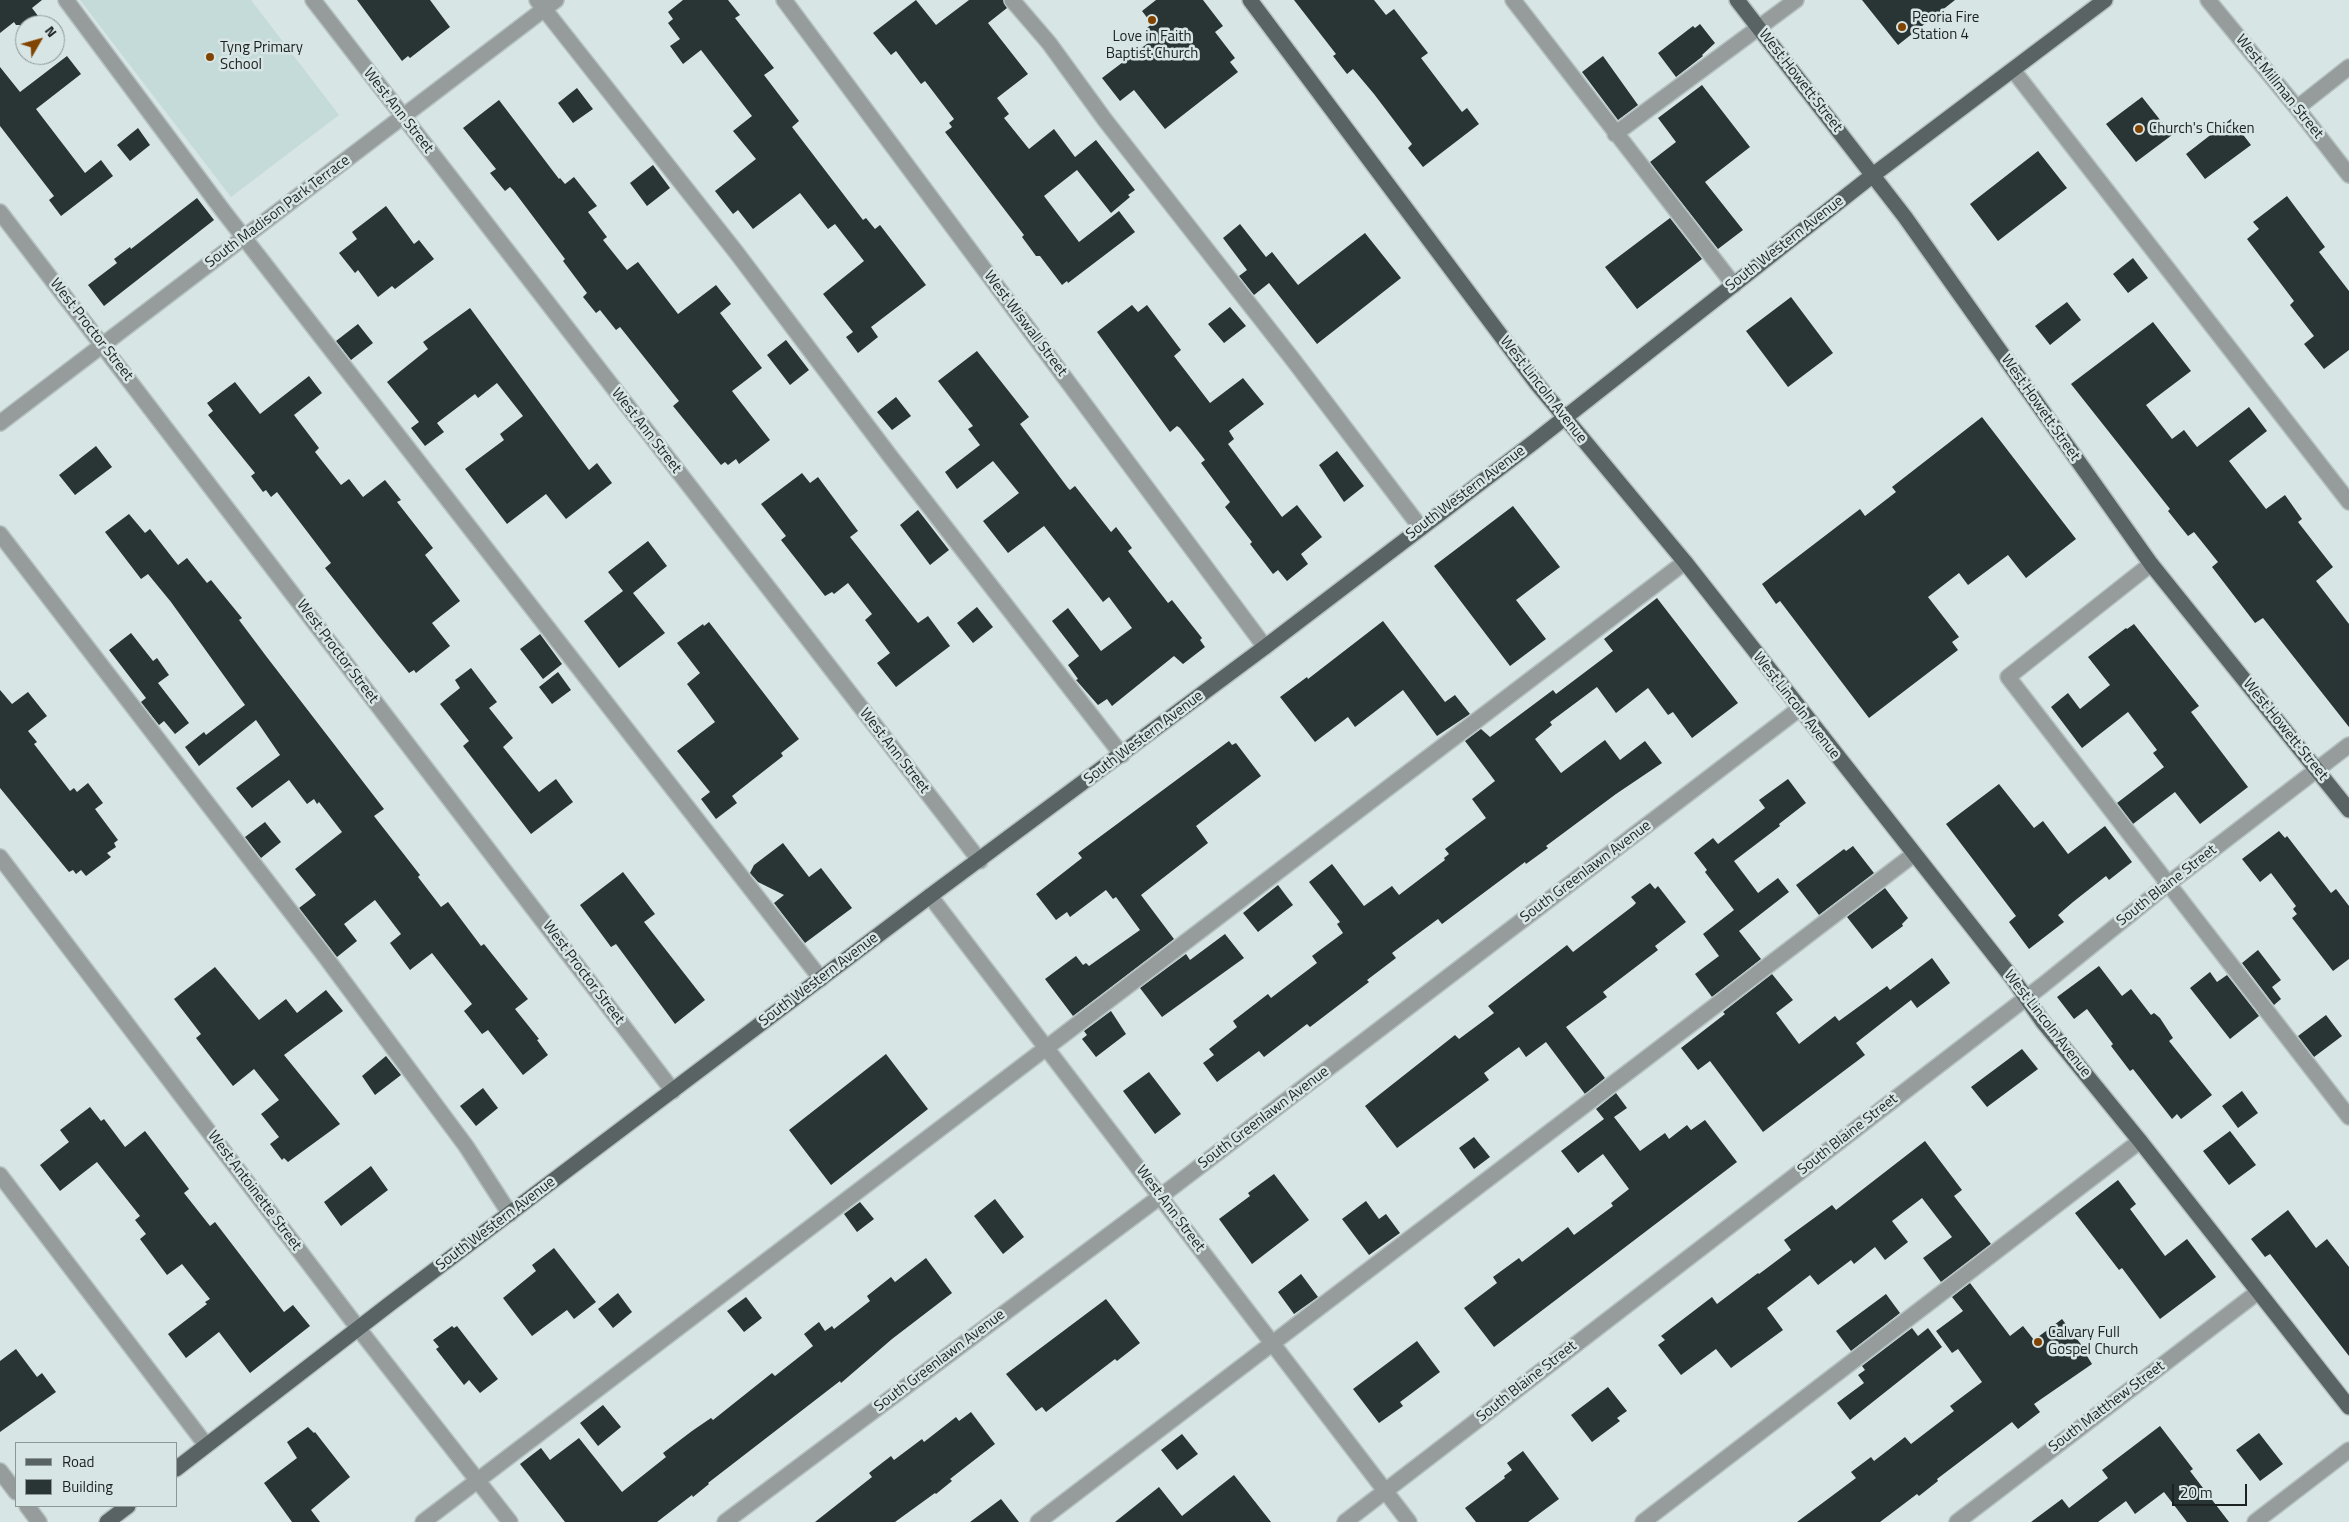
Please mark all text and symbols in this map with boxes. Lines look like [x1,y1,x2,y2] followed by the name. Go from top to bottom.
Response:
[1912,9,1979,44] place label: Peoria Fire Station 4
[1146,14,1158,26] marker: Love in Faith Baptist Church
[15,15,65,65] north arrow
[40,21,63,41] text: N
[1896,21,1908,33] marker: Peoria Fire Station 4
[1754,26,1846,136] street label: West Howett Street
[1106,28,1198,63] place label: Love in Faith Baptist Church
[2231,31,2327,143] street label: West Millman Street
[220,39,303,74] place label: Tyng Primary School
[204,51,216,63] marker: Tyng Primary School
[359,65,437,157] street label: West Ann Street
[2149,120,2255,138] place label: Church's Chicken
[2133,123,2145,135] marker: Church's Chicken
[202,152,354,272] street label: South Madison Park Terrace
[1723,192,1847,296] street label: South Western Avenue
[979,268,1071,380] street label: West Wiswall Street
[45,275,137,385] street label: West Proctor Street
[1496,333,1590,447] street label: West Lincoln Avenue
[1997,351,2083,465] street label: West Howett Street
[607,385,685,477] street label: West Ann Street
[1403,442,1529,544] street label: South Western Avenue
[292,597,382,707] street label: West Proctor Street
[1749,649,1843,763] street label: West Lincoln Avenue
[2239,676,2331,784] street label: West Howett Street
[1081,687,1207,789] street label: South Western Avenue
[855,705,933,797] street label: West Ann Street
[1517,817,1655,927] street label: South Greenlawn Avenue
[2113,841,2221,931] street label: South Blaine Street
[538,918,628,1028] street label: West Proctor Street
[756,929,882,1031] street label: South Western Avenue
[2000,967,2094,1081] street label: West Lincoln Avenue
[1195,1063,1333,1173] street label: South Greenlawn Avenue
[1794,1090,1902,1180] street label: South Blaine Street
[203,1128,305,1254] street label: West Antoinette Street
[1132,1162,1208,1256] street label: West Ann Street
[433,1173,559,1275] street label: South Western Avenue
[871,1306,1009,1416] street label: South Greenlawn Avenue
[2048,1324,2138,1359] place label: Calvary Full Gospel Church
[2032,1336,2044,1348] marker: Calvary Full Gospel Church
[1473,1337,1581,1427] street label: South Blaine Street
[2046,1358,2168,1456] street label: South Matthew Street
[15,1442,178,1507] legend
[62,1450,94,1473] text: Road
[2174,1474,2249,1506] scale bar
[62,1475,113,1498] text: Building
[2180,1481,2213,1504] text: 20 m

